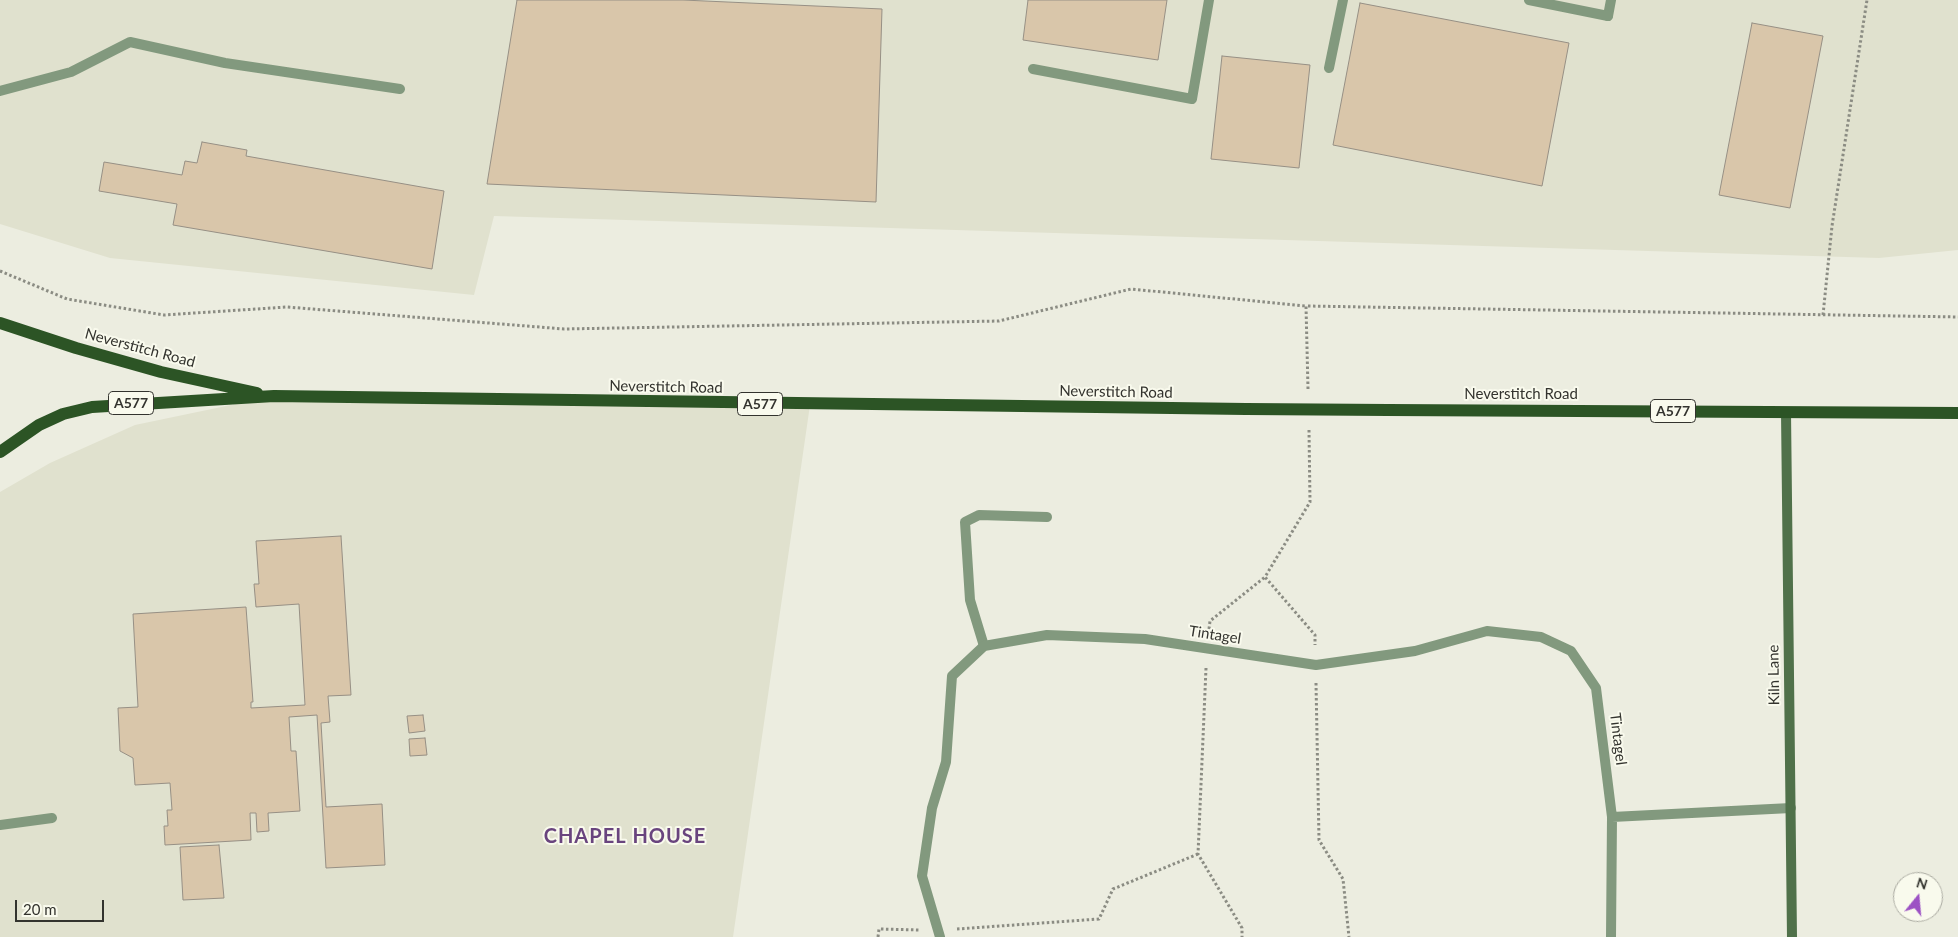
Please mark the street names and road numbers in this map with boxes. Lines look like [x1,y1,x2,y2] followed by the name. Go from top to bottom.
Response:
[83,325,197,371] street label: Neverstitch Road
[609,377,723,397] street label: Neverstitch Road
[1059,382,1173,402] street label: Neverstitch Road
[1464,385,1578,403] street label: Neverstitch Road
[108,392,154,414] road number: A577
[738,392,782,416] road number: A577
[1650,400,1696,422] road number: A577
[1188,622,1242,648] street label: Tintagel
[1764,644,1784,706] street label: Kiln Lane
[1606,712,1630,766] street label: Tintagel

